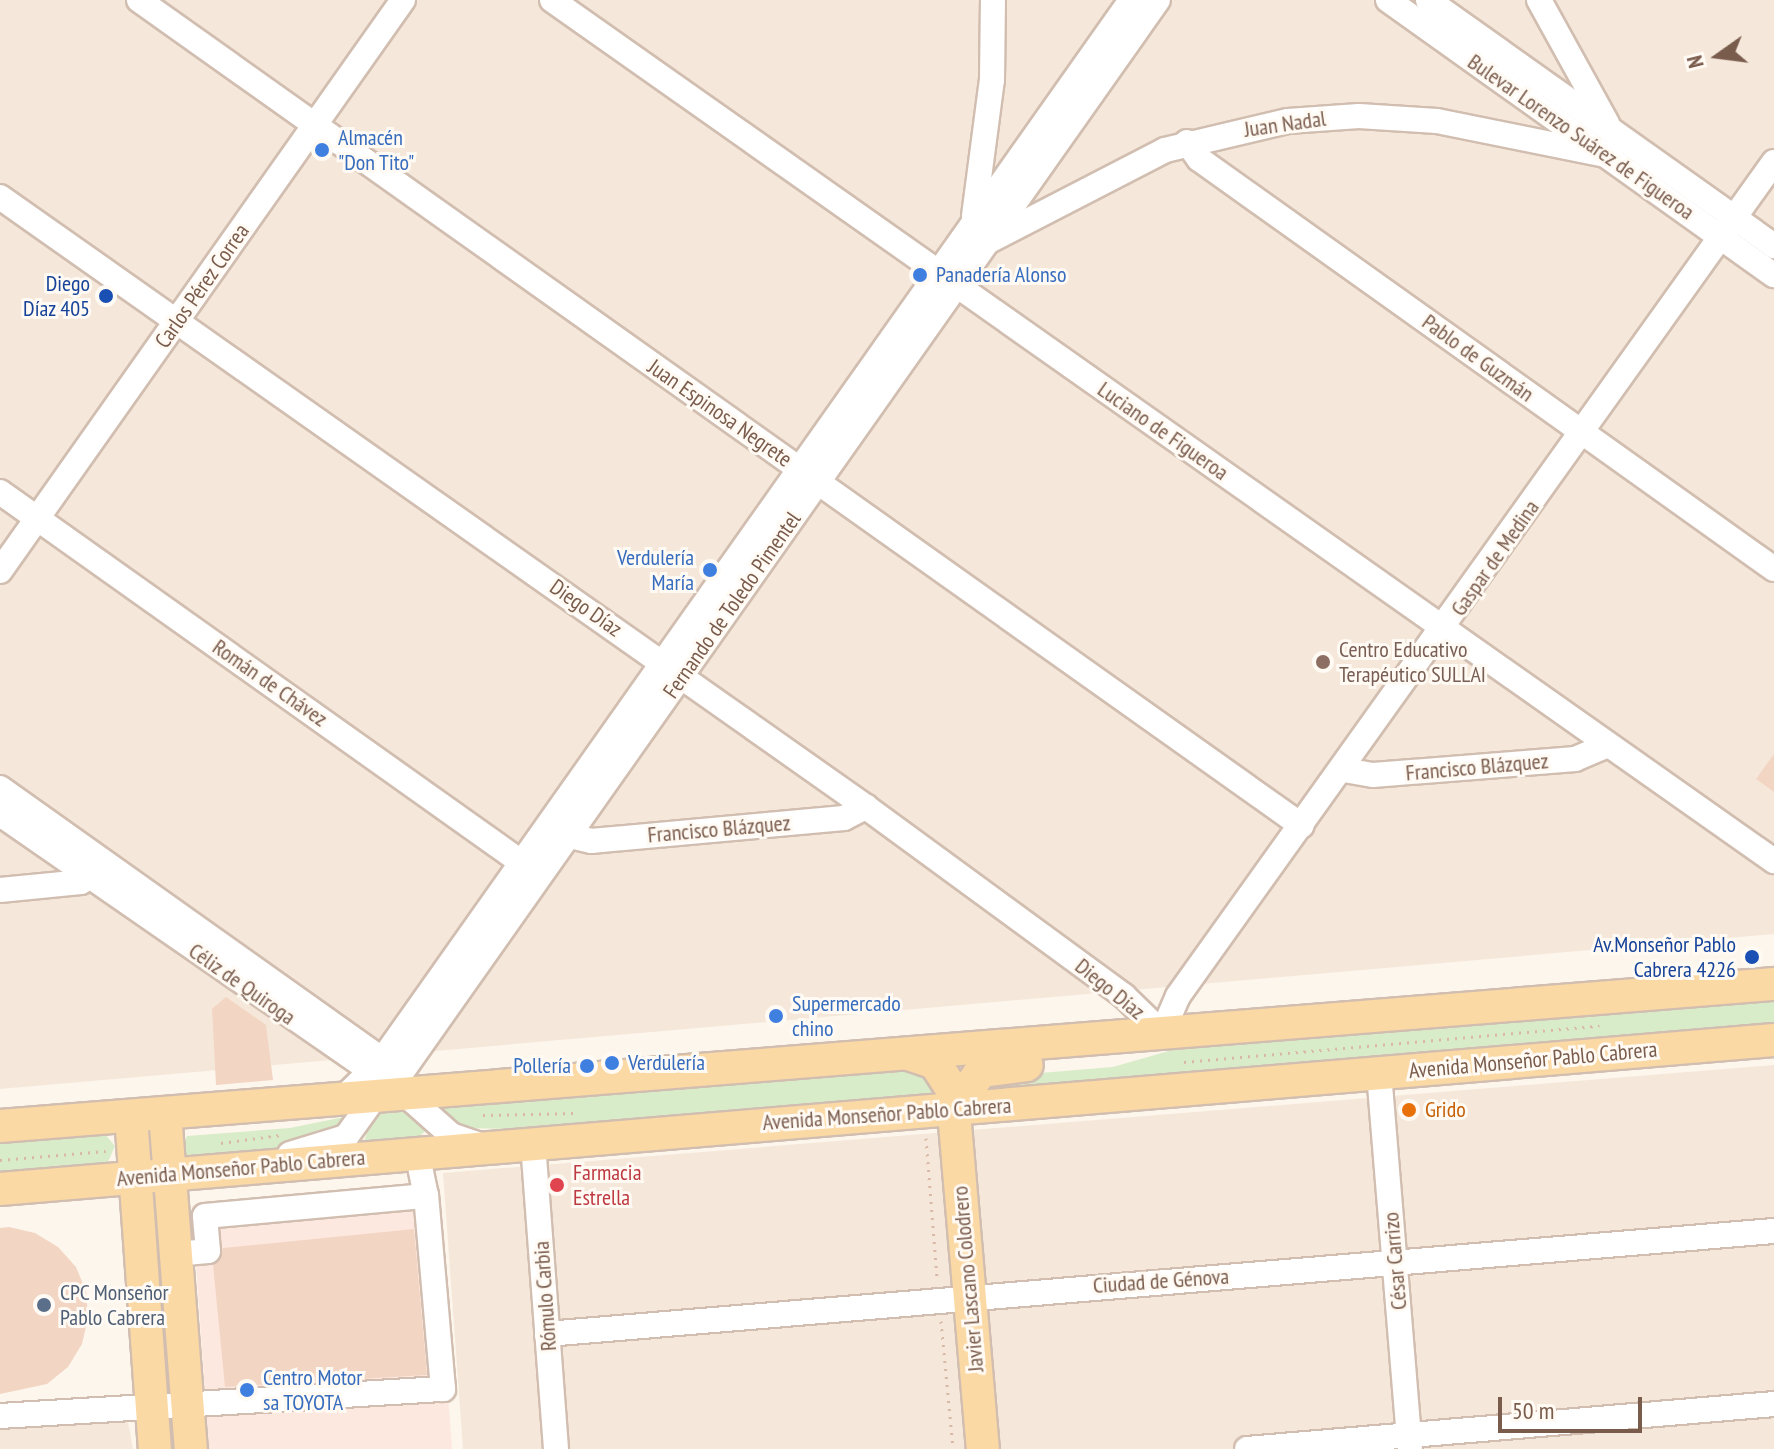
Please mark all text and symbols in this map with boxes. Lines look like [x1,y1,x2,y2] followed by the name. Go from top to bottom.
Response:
[1678,16,1758,96] north arrow
[1462,48,1700,226] street label: Bulevar Lorenzo Suárez de Figueroa
[1680,53,1710,71] text: N
[1243,105,1327,143] street label: Juan Nadal
[338,124,415,176] place label: Almacén "Don Tito"
[313,141,331,159] marker: Almacén "Don Tito"
[149,219,255,353] street label: Carlos Pérez Correa
[936,262,1067,288] place label: Panadería Alonso
[911,266,929,284] marker: Panadería Alonso
[23,270,90,322] place label: Diego Díaz 405
[97,287,115,305] marker: Diego Díaz 405
[1417,309,1539,407] street label: Pablo de Guzmán
[643,354,797,472] street label: Juan Espinosa Negrete
[1093,376,1233,486] street label: Luciano de Figueroa
[1445,495,1545,621] street label: Gaspar de Medina
[657,506,807,704] street label: Fernando de Toledo Pimentel
[617,544,694,596] place label: Verdulería María
[701,561,719,579] marker: Verdulería María
[545,574,627,642] street label: Diego Díaz
[208,634,332,732] street label: Román de Chávez
[1339,636,1486,688] place label: Centro Educativo Terapéutico SULLAI
[1314,653,1332,671] marker: Centro Educativo Terapéutico SULLAI
[1405,748,1549,786] street label: Francisco Blázquez
[647,810,791,848] street label: Francisco Blázquez
[1593,931,1736,982] place label: Av.Monseñor Pablo Cabrera 4226
[183,937,301,1031] street label: Céliz de Quiroga
[1743,948,1761,966] marker: Av.Monseñor Pablo Cabrera 4226
[1070,953,1150,1025] street label: Diego Díaz
[792,990,901,1042] place label: Supermercado chino
[767,1007,785,1025] marker: Supermercado chino
[1408,1036,1658,1084] street label: Avenida Monseñor Pablo Cabrera
[628,1050,705,1076] place label: Verdulería
[513,1053,571,1079] place label: Pollería
[603,1054,621,1072] marker: Verdulería
[578,1057,596,1075] marker: Pollería
[762,1092,1012,1136] street label: Avenida Monseñor Pablo Cabrera
[1425,1097,1466,1123] place label: Grido
[1400,1101,1418,1119] marker: Grido
[116,1144,366,1192] street label: Avenida Monseñor Pablo Cabrera
[573,1159,641,1210] place label: Farmacia Estrella
[548,1176,566,1194] marker: Farmacia Estrella
[947,1185,989,1373] street label: Javier Lascano Colodrero
[1378,1211,1412,1311] street label: César Carrizo
[528,1240,562,1352] street label: Rómulo Carbia
[1092,1263,1230,1299] street label: Ciudad de Génova
[60,1279,169,1330] place label: CPC Monseñor Pablo Cabrera
[35,1296,53,1314] marker: CPC Monseñor Pablo Cabrera
[263,1364,362,1416] place label: Centro Motor sa TOYOTA
[238,1381,256,1399] marker: Centro Motor sa TOYOTA
[1502,1381,1646,1431] scale bar
[1512,1395,1554,1426] text: 50 m

